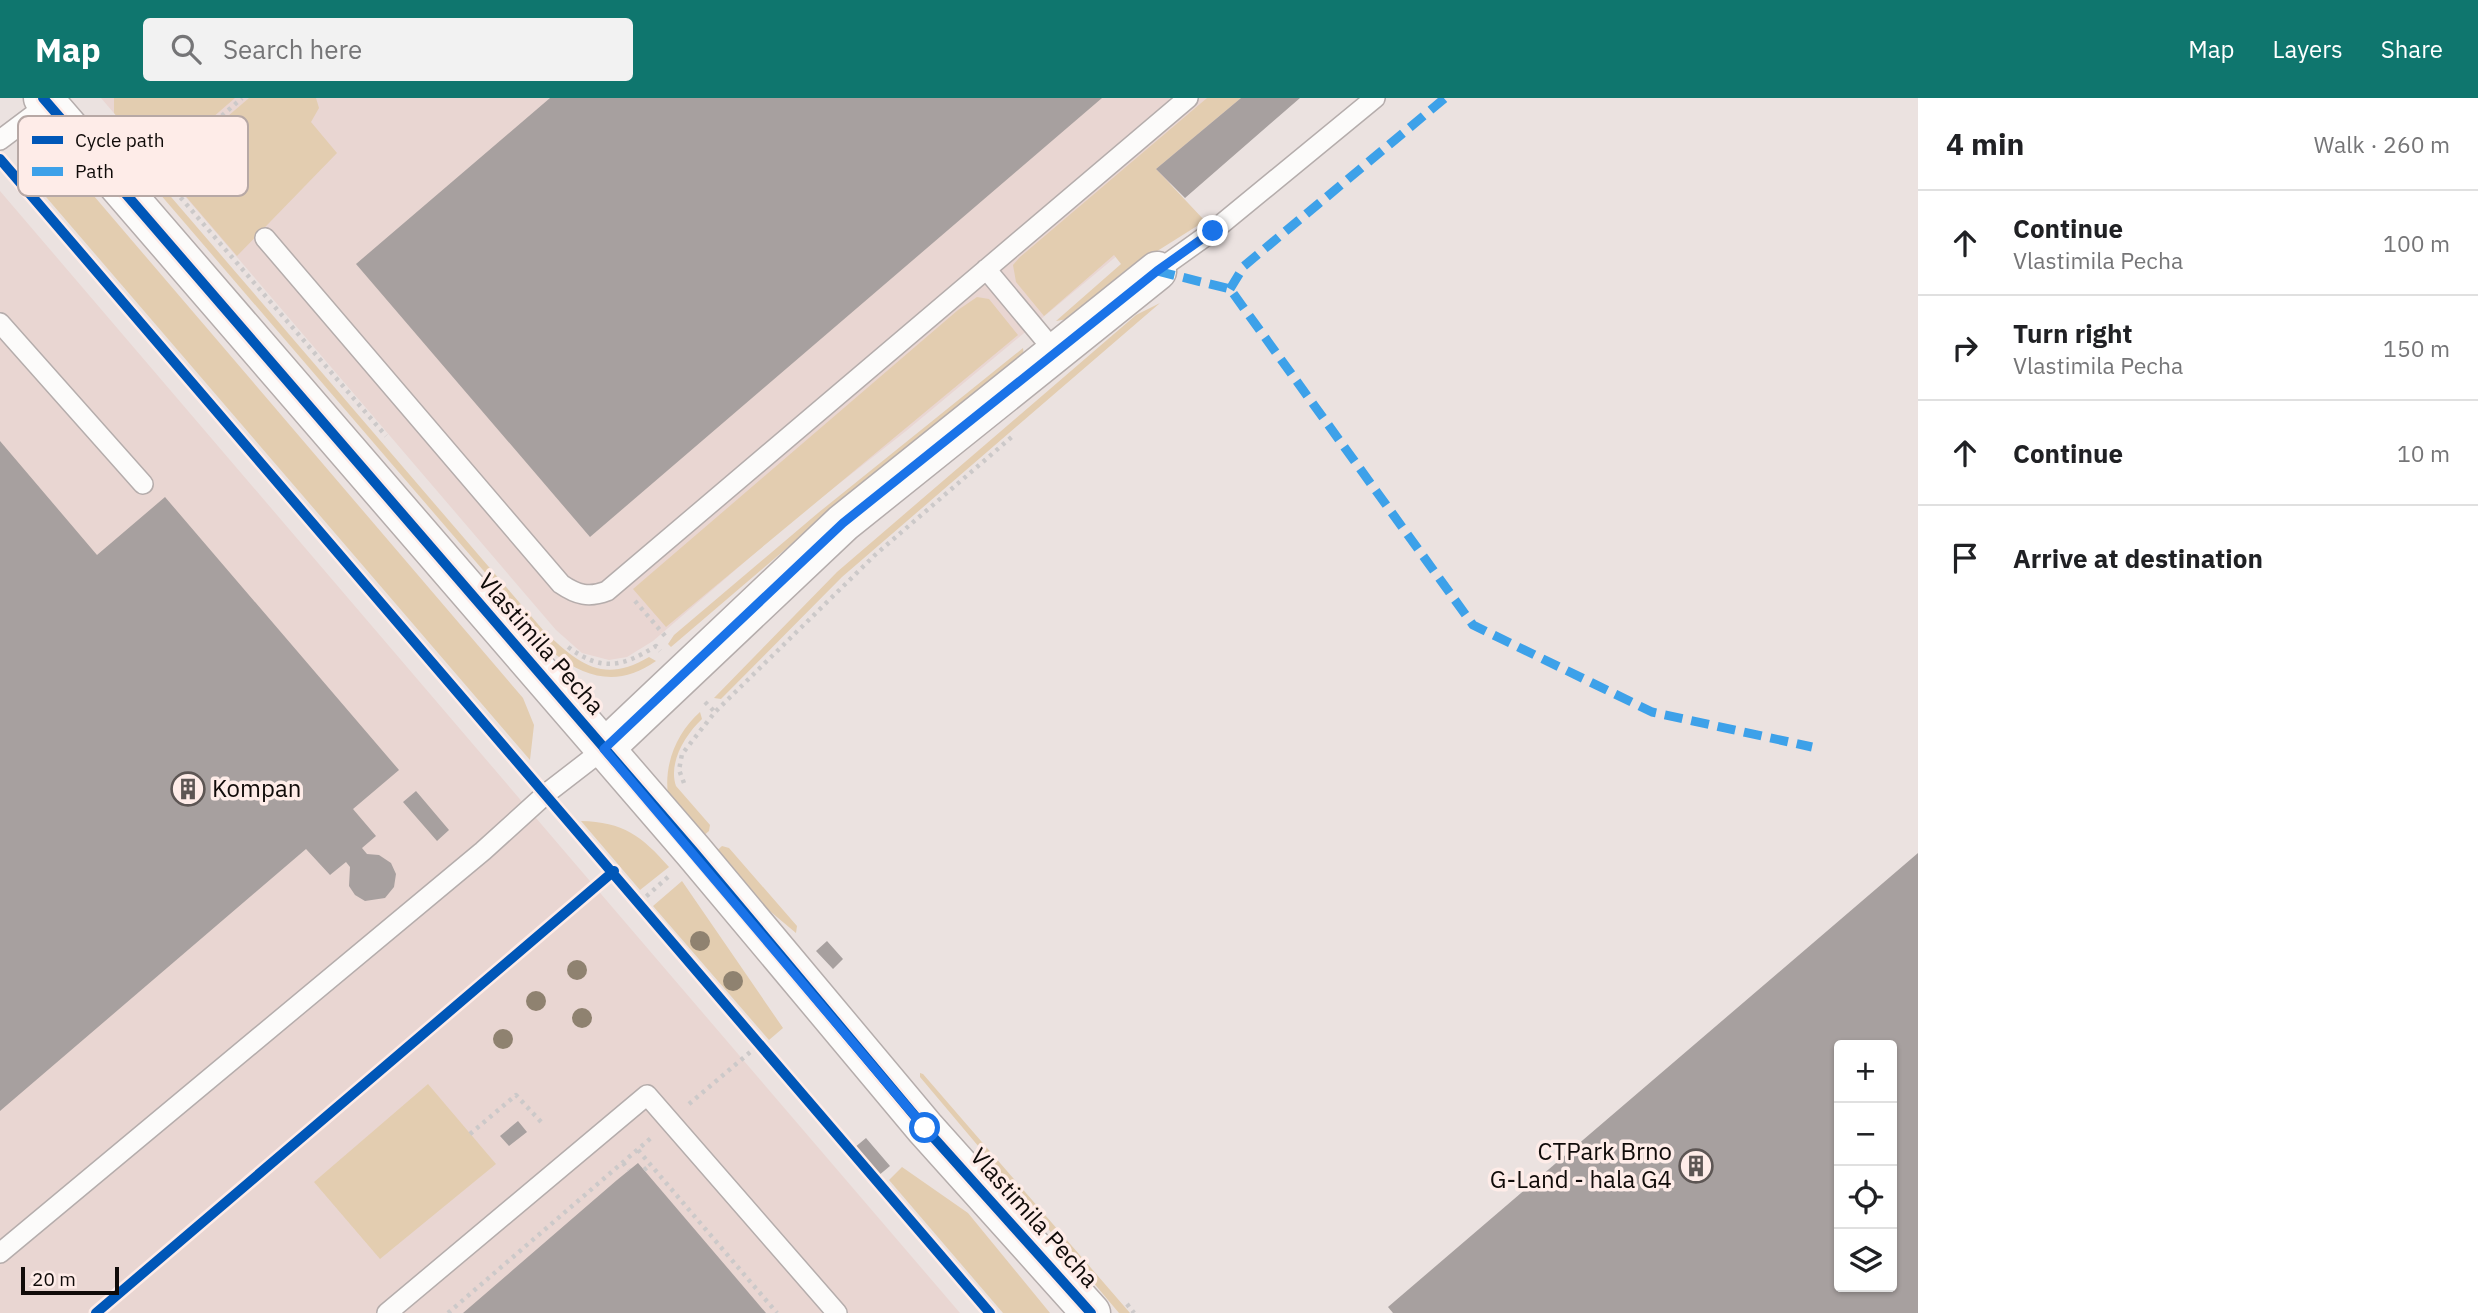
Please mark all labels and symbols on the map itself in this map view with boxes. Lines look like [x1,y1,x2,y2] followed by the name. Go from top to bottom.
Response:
[18,116,248,196] legend
[75,128,164,152] text: Cycle path
[75,159,114,183] text: Path
[1197,215,1228,246] route end
[471,566,612,721] street label: Vlastimila Pecha
[169,770,207,808] building icon: Kompan
[212,772,301,804] place label: Kompan
[909,1112,940,1143] route start
[1490,1135,1672,1195] place label: CTPark Brno G-Land - hala G4
[963,1141,1106,1294] street label: Vlastimila Pecha
[1677,1147,1715,1185] building icon: CTPark Brno G-Land - hala G4
[21,1264,119,1296] scale bar

